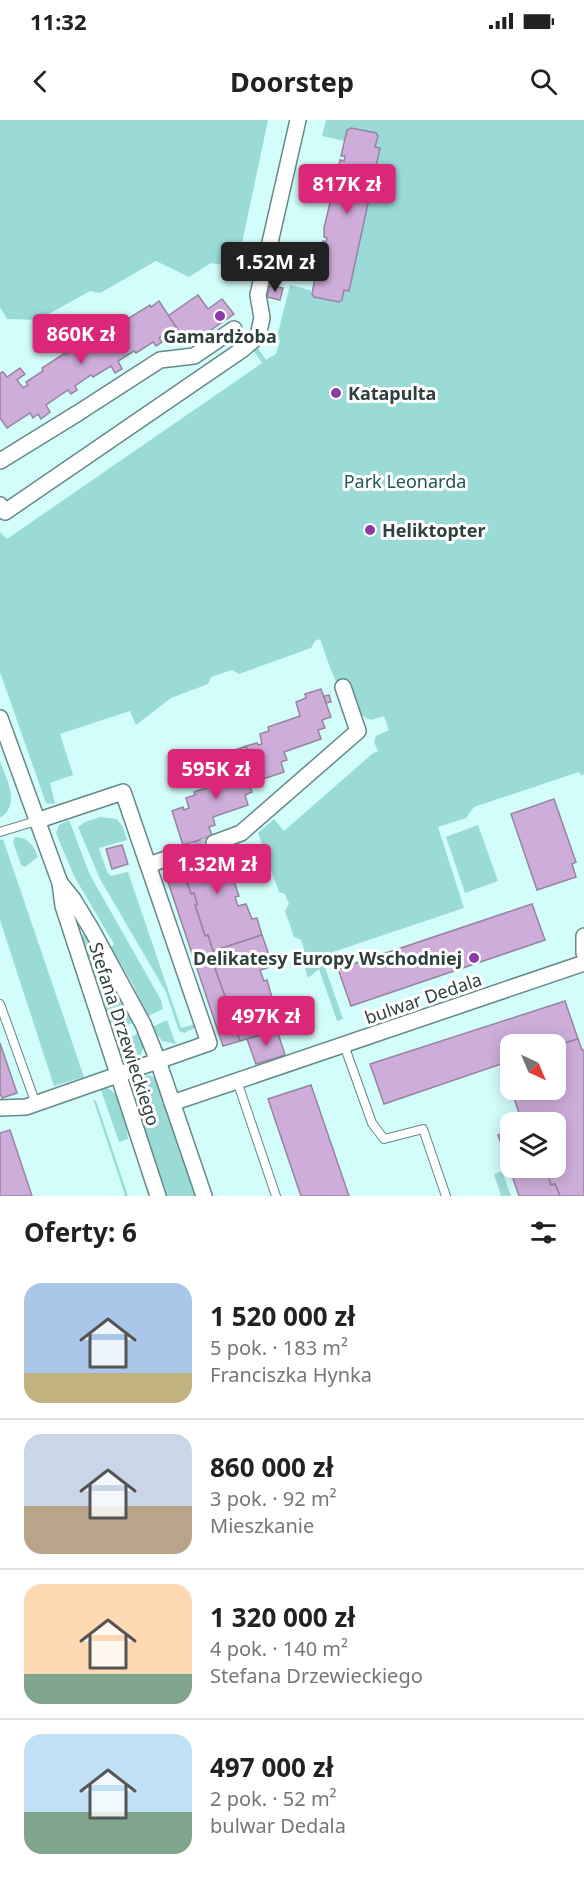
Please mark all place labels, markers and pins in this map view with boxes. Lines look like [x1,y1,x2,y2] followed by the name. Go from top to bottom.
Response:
[292,164,402,215] pin: 817K zł
[213,242,337,293] pin: 1.52M zł
[213,309,227,323] marker: Gamardżoba
[26,314,136,365] pin: 860K zł
[163,324,277,348] place label: Gamardżoba
[348,381,436,405] place label: Katapulta
[329,386,343,400] marker: Katapulta
[382,518,485,542] place label: Heliktopter
[363,523,377,537] marker: Heliktopter
[161,749,271,800] pin: 595K zł
[155,844,279,895] pin: 1.32M zł
[193,946,462,970] place label: Delikatesy Europy Wschodniej
[467,951,481,965] marker: Delikatesy Europy Wschodniej
[211,996,321,1047] pin: 497K zł

